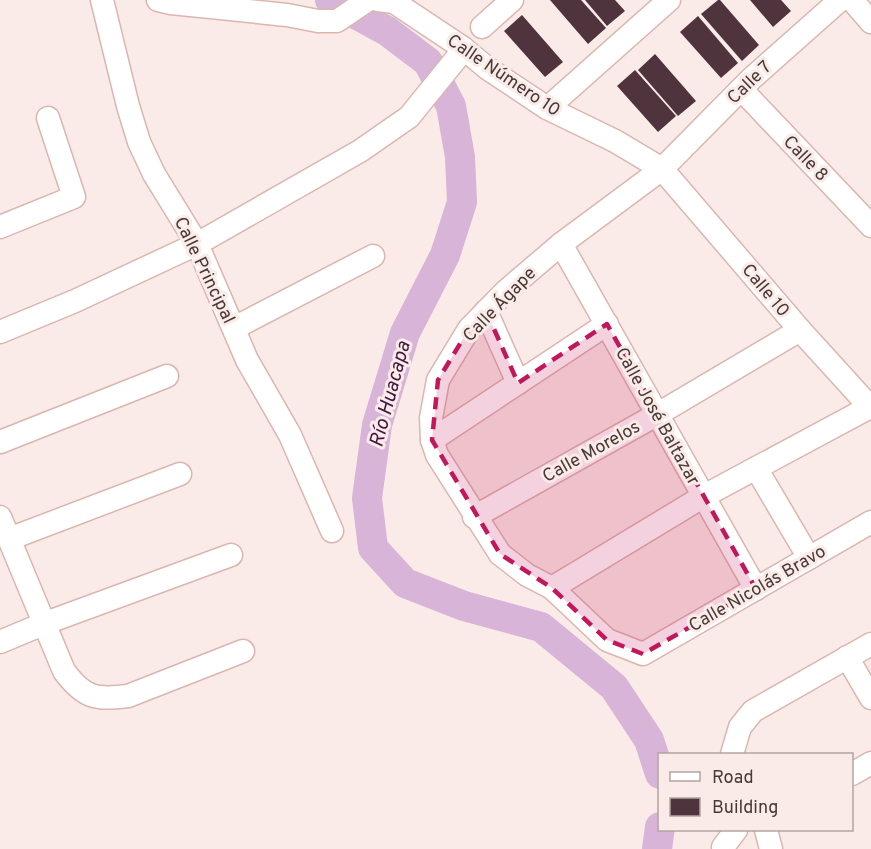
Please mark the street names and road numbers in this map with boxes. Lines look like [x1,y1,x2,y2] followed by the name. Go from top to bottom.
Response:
[442,30,564,123] street label: Calle Número 10
[723,56,777,110] street label: Calle 7
[777,131,832,187] street label: Calle 8
[168,214,239,328] street label: Calle Principal
[736,260,794,322] street label: Calle 10
[457,261,542,348] street label: Calle Ágape
[609,344,704,490] street label: Calle José Baltazar
[539,416,645,489] street label: Calle Morelos
[685,541,831,638] street label: Calle Nicolás Bravo

